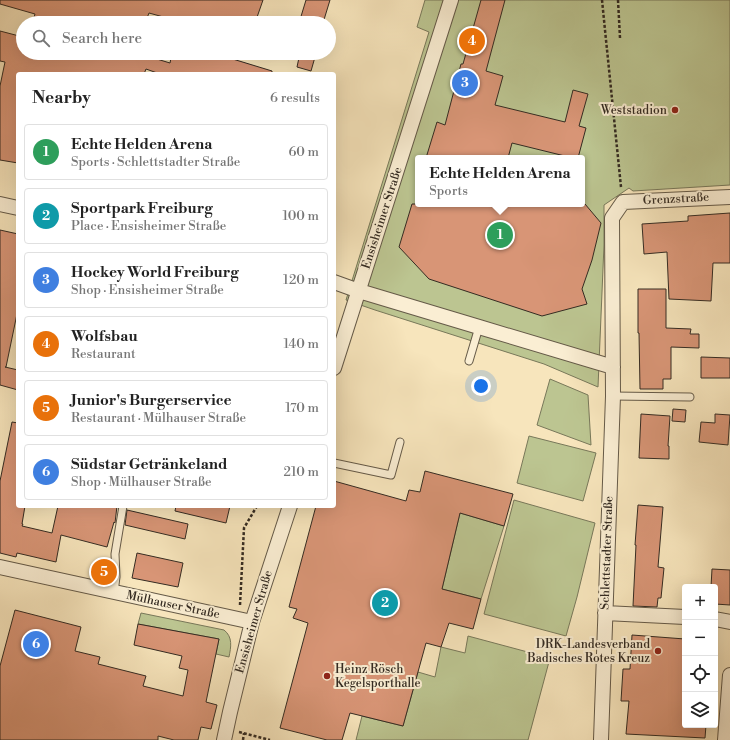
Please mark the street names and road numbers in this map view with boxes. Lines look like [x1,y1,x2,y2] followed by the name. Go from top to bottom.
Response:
[358,165,406,271] street label: Ensisheimer Straße
[642,190,710,208] street label: Grenzstraße
[598,496,616,610] street label: Schlettstadter Straße
[232,569,276,675] street label: Ensisheimer Straße
[125,588,221,622] street label: Mülhauser Straße

